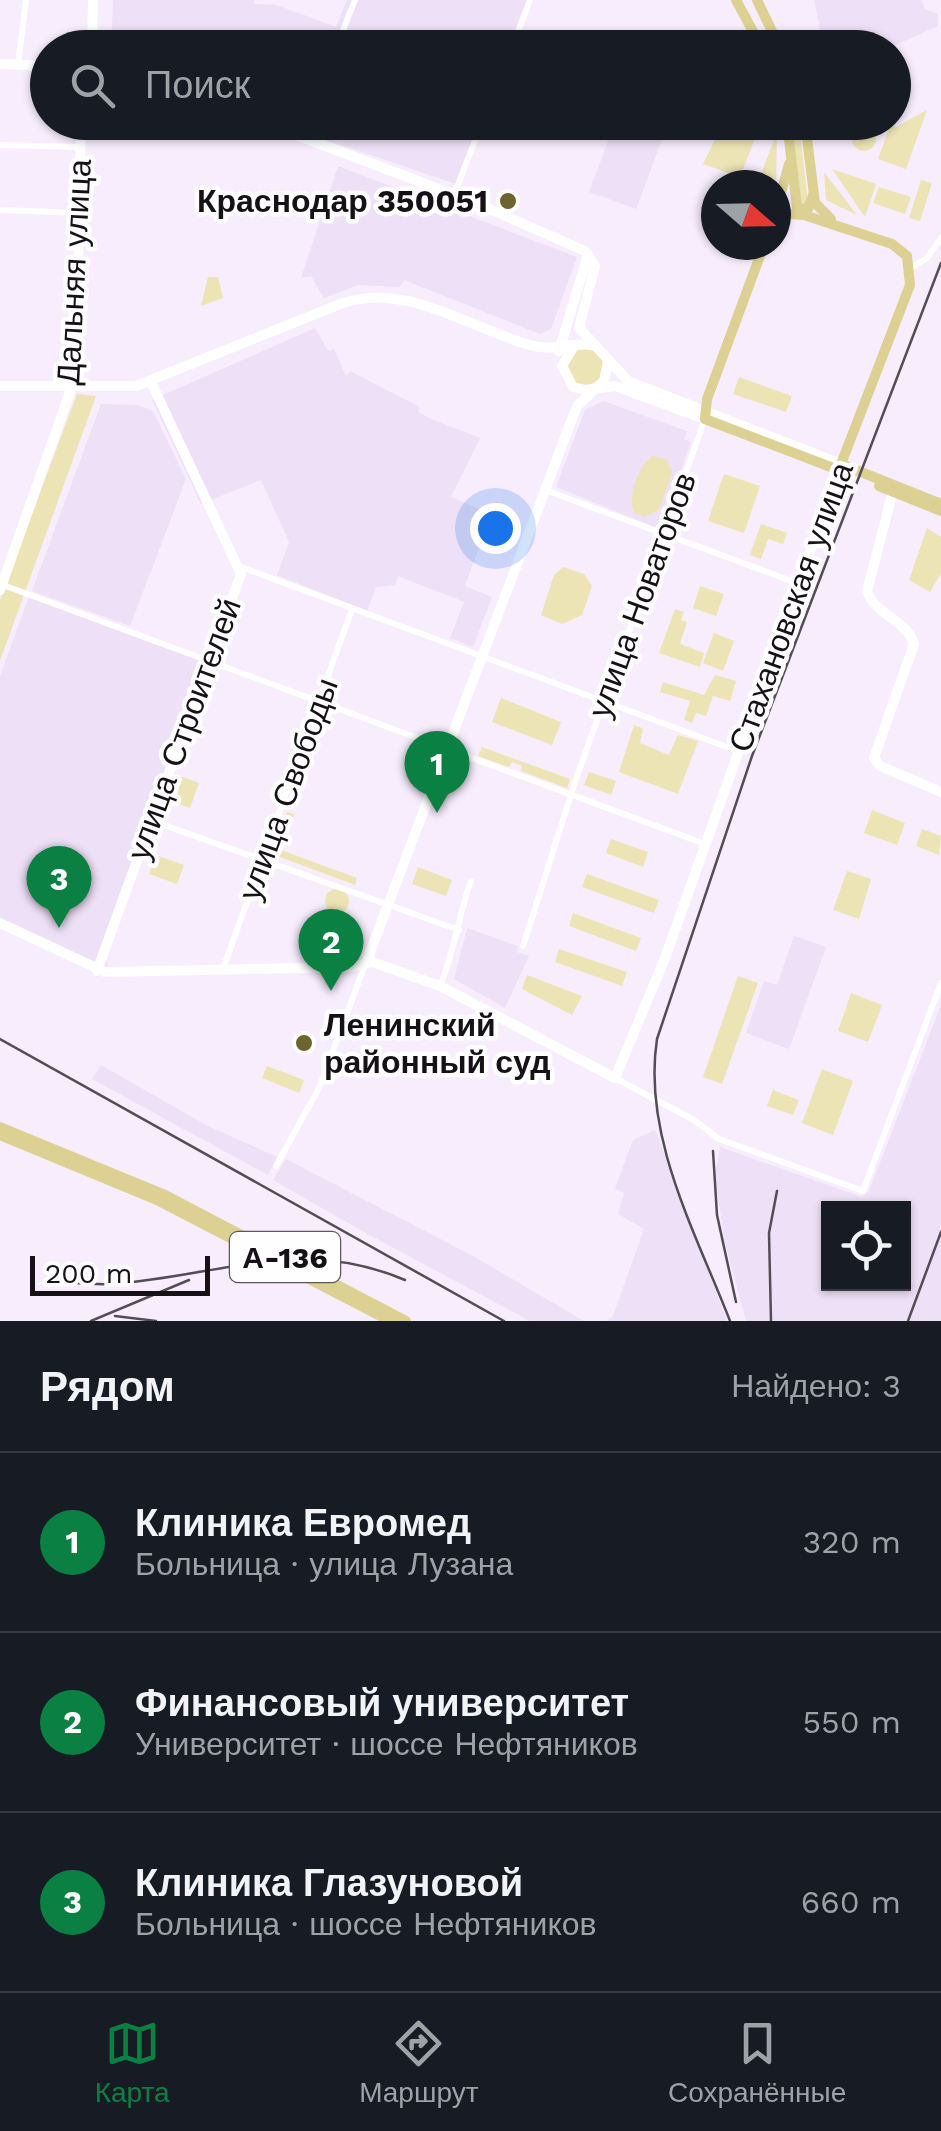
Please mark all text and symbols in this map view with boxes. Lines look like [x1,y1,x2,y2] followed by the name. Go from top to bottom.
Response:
[30,30,911,140] search box
[65,58,120,113] icon: search
[145,63,250,107] text: Поиск
[49,158,99,386] street label: Дальняя улица
[701,170,791,260] north arrow
[197,182,488,220] place label: Краснодар 350051
[497,190,519,212] marker: Краснодар 350051
[721,457,861,757] street label: Стахановская улица
[580,467,704,723] street label: улица Новаторов
[470,503,521,554] your location
[119,593,249,865] street label: улица Строителей
[230,673,346,905] street label: улица Свободы
[404,730,470,813] pin: 1
[27,846,92,928] pin: 3
[298,908,364,991] pin: 2
[324,1006,550,1081] place label: Ленинский районный суд
[293,1032,315,1054] marker: Ленинский районный суд
[821,1201,911,1291] map controls
[821,1201,911,1291] button: locate
[230,1232,340,1282] road number: А-136
[30,1251,210,1296] scale bar
[45,1257,132,1290] text: 200 m
[40,1362,175,1411] text: Рядом
[731,1367,901,1405] text: Найдено: 3
[135,1501,471,1545] text: Клиника Евромед
[66,1523,79,1561] text: 1
[802,1523,901,1561] text: 320 m
[135,1545,513,1583] text: Больница · улица Лузана
[135,1681,629,1725] text: Финансовый университет
[63,1703,82,1741] text: 2
[802,1703,901,1741] text: 550 m
[135,1725,638,1763] text: Университет · шоссе Нефтяников
[135,1861,523,1905] text: Клиника Глазуновой
[63,1883,82,1921] text: 3
[801,1883,901,1921] text: 660 m
[135,1905,597,1943] text: Больница · шоссе Нефтяников
[95,2016,170,2109] tab: Карта
[359,2016,478,2109] tab: Маршрут
[668,2016,846,2109] tab: Сохранённые

